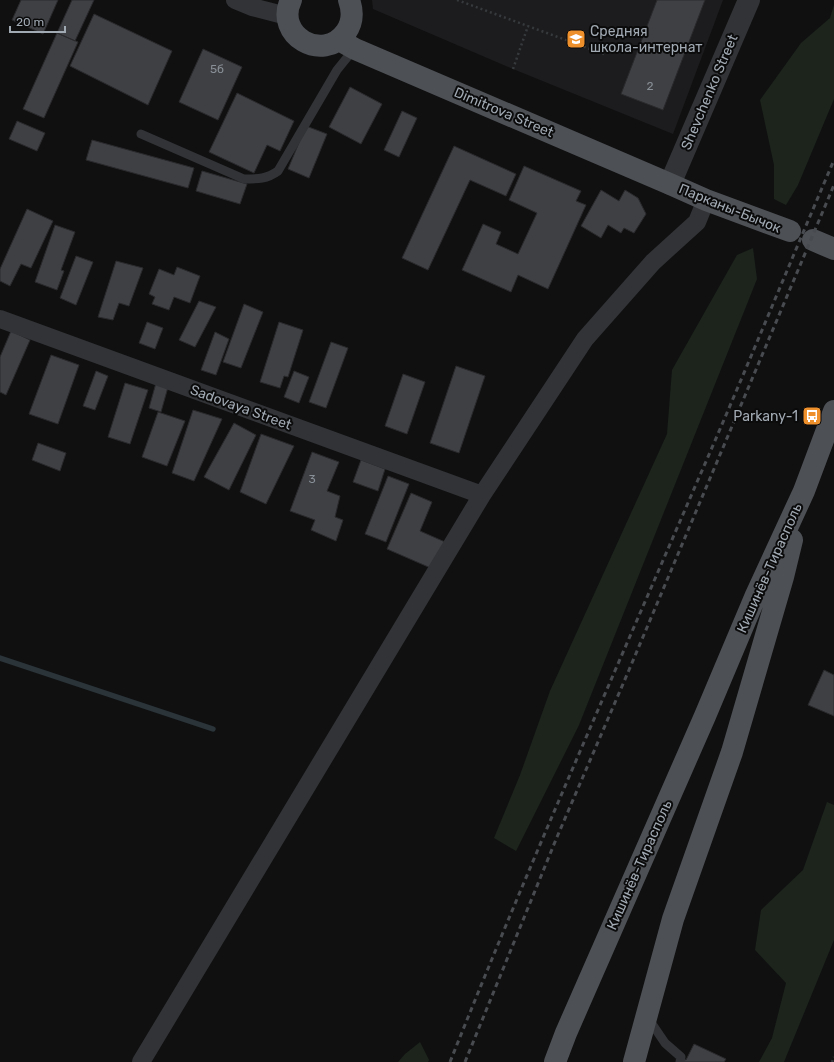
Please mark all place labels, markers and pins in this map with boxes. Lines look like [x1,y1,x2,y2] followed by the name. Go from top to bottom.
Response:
[590,23,703,56] place label: Средняя школа-интернат
[565,28,587,50] school or university icon: Средняя школа-интернат
[801,405,823,427] bus stop icon: Parkany-1
[733,408,798,425] place label: Parkany-1

